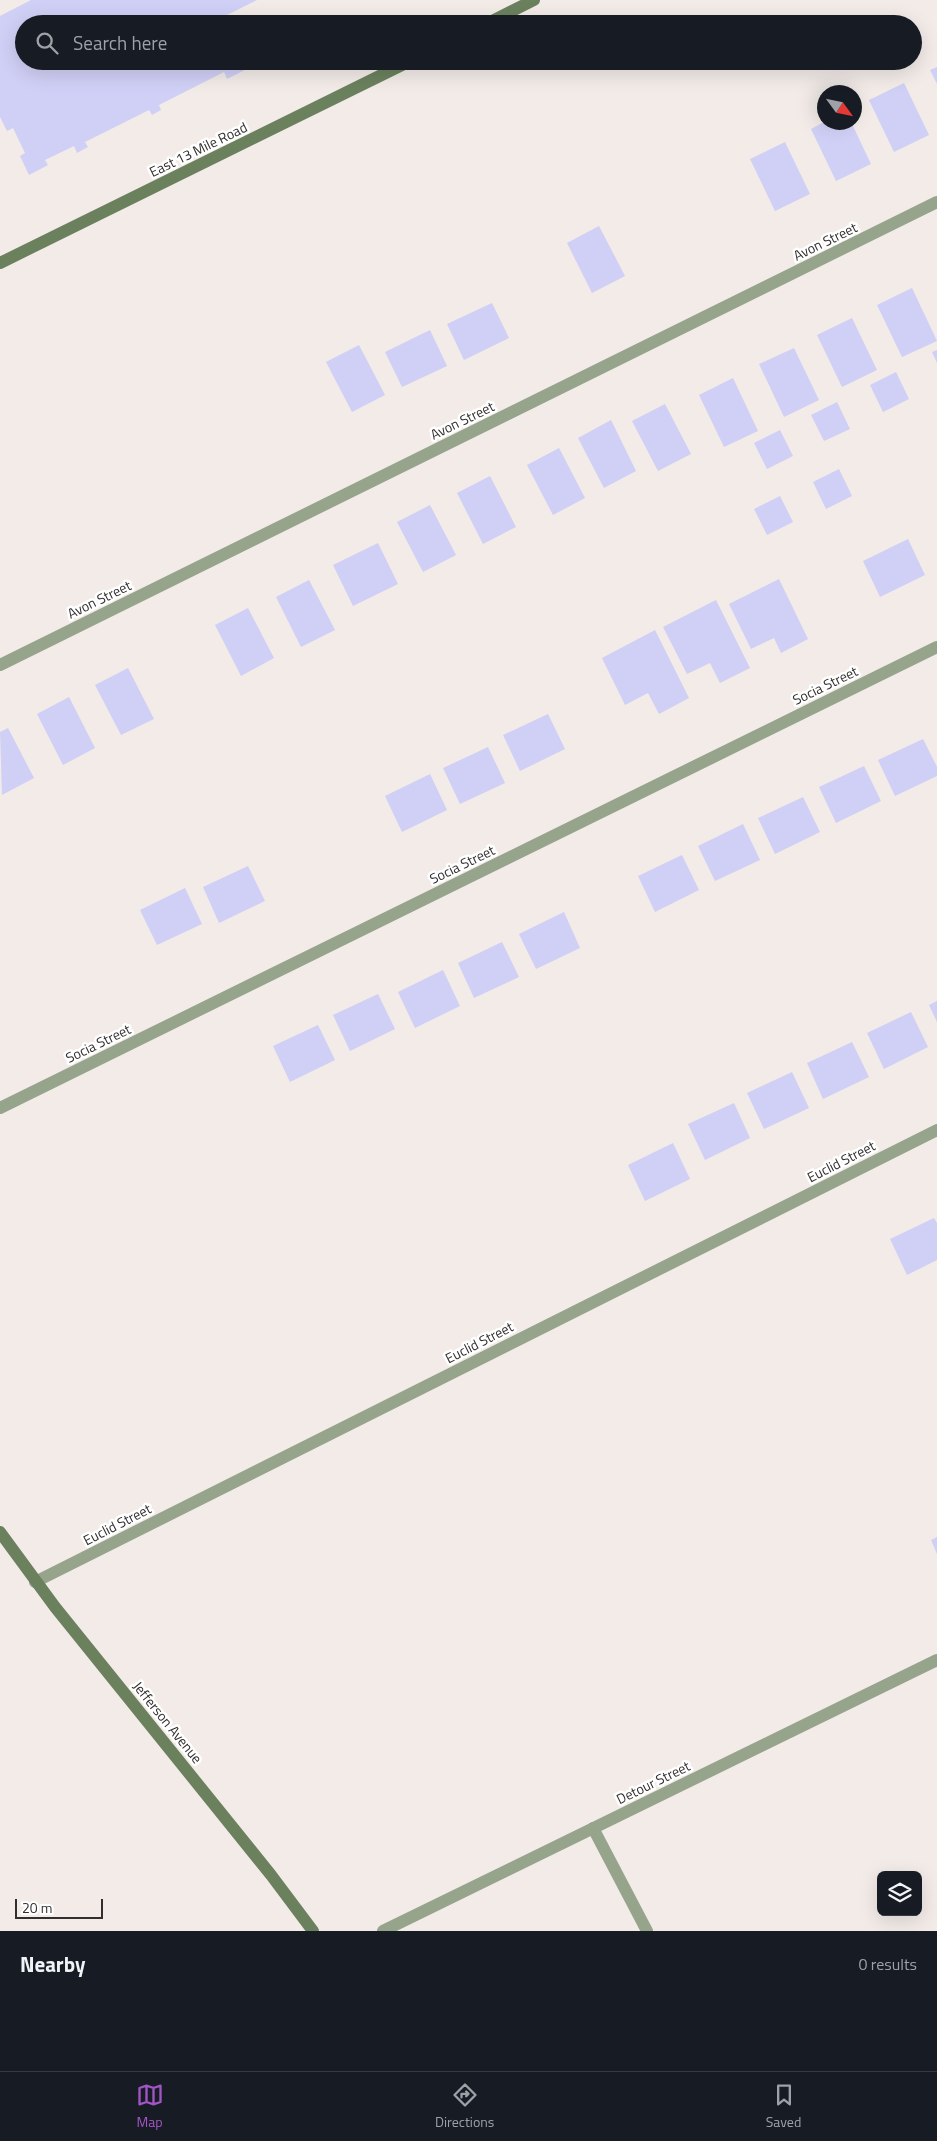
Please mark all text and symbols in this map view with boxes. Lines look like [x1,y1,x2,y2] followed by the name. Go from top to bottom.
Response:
[15,15,922,70] search box
[73,28,167,57] text: Search here
[33,29,61,57] icon: search
[817,85,862,130] north arrow
[146,116,250,182] street label: East 13 Mile Road
[789,216,861,266] street label: Avon Street
[426,395,498,445] street label: Avon Street
[63,574,135,624] street label: Avon Street
[789,660,861,710] street label: Socia Street
[426,839,498,889] street label: Socia Street
[62,1018,134,1068] street label: Socia Street
[803,1135,879,1187] street label: Euclid Street
[441,1316,517,1368] street label: Euclid Street
[79,1498,155,1550] street label: Euclid Street
[128,1676,208,1768] street label: Jefferson Avenue
[613,1755,694,1809] street label: Detour Street
[877,1871,922,1916] map controls
[877,1871,922,1916] button: layers
[15,1896,102,1919] scale bar
[22,1897,52,1918] text: 20 m
[20,1948,85,1980] text: Nearby
[858,1952,917,1976] text: 0 results
[136,2081,164,2132] tab: Map
[435,2081,494,2132] tab: Directions
[766,2081,801,2132] tab: Saved

